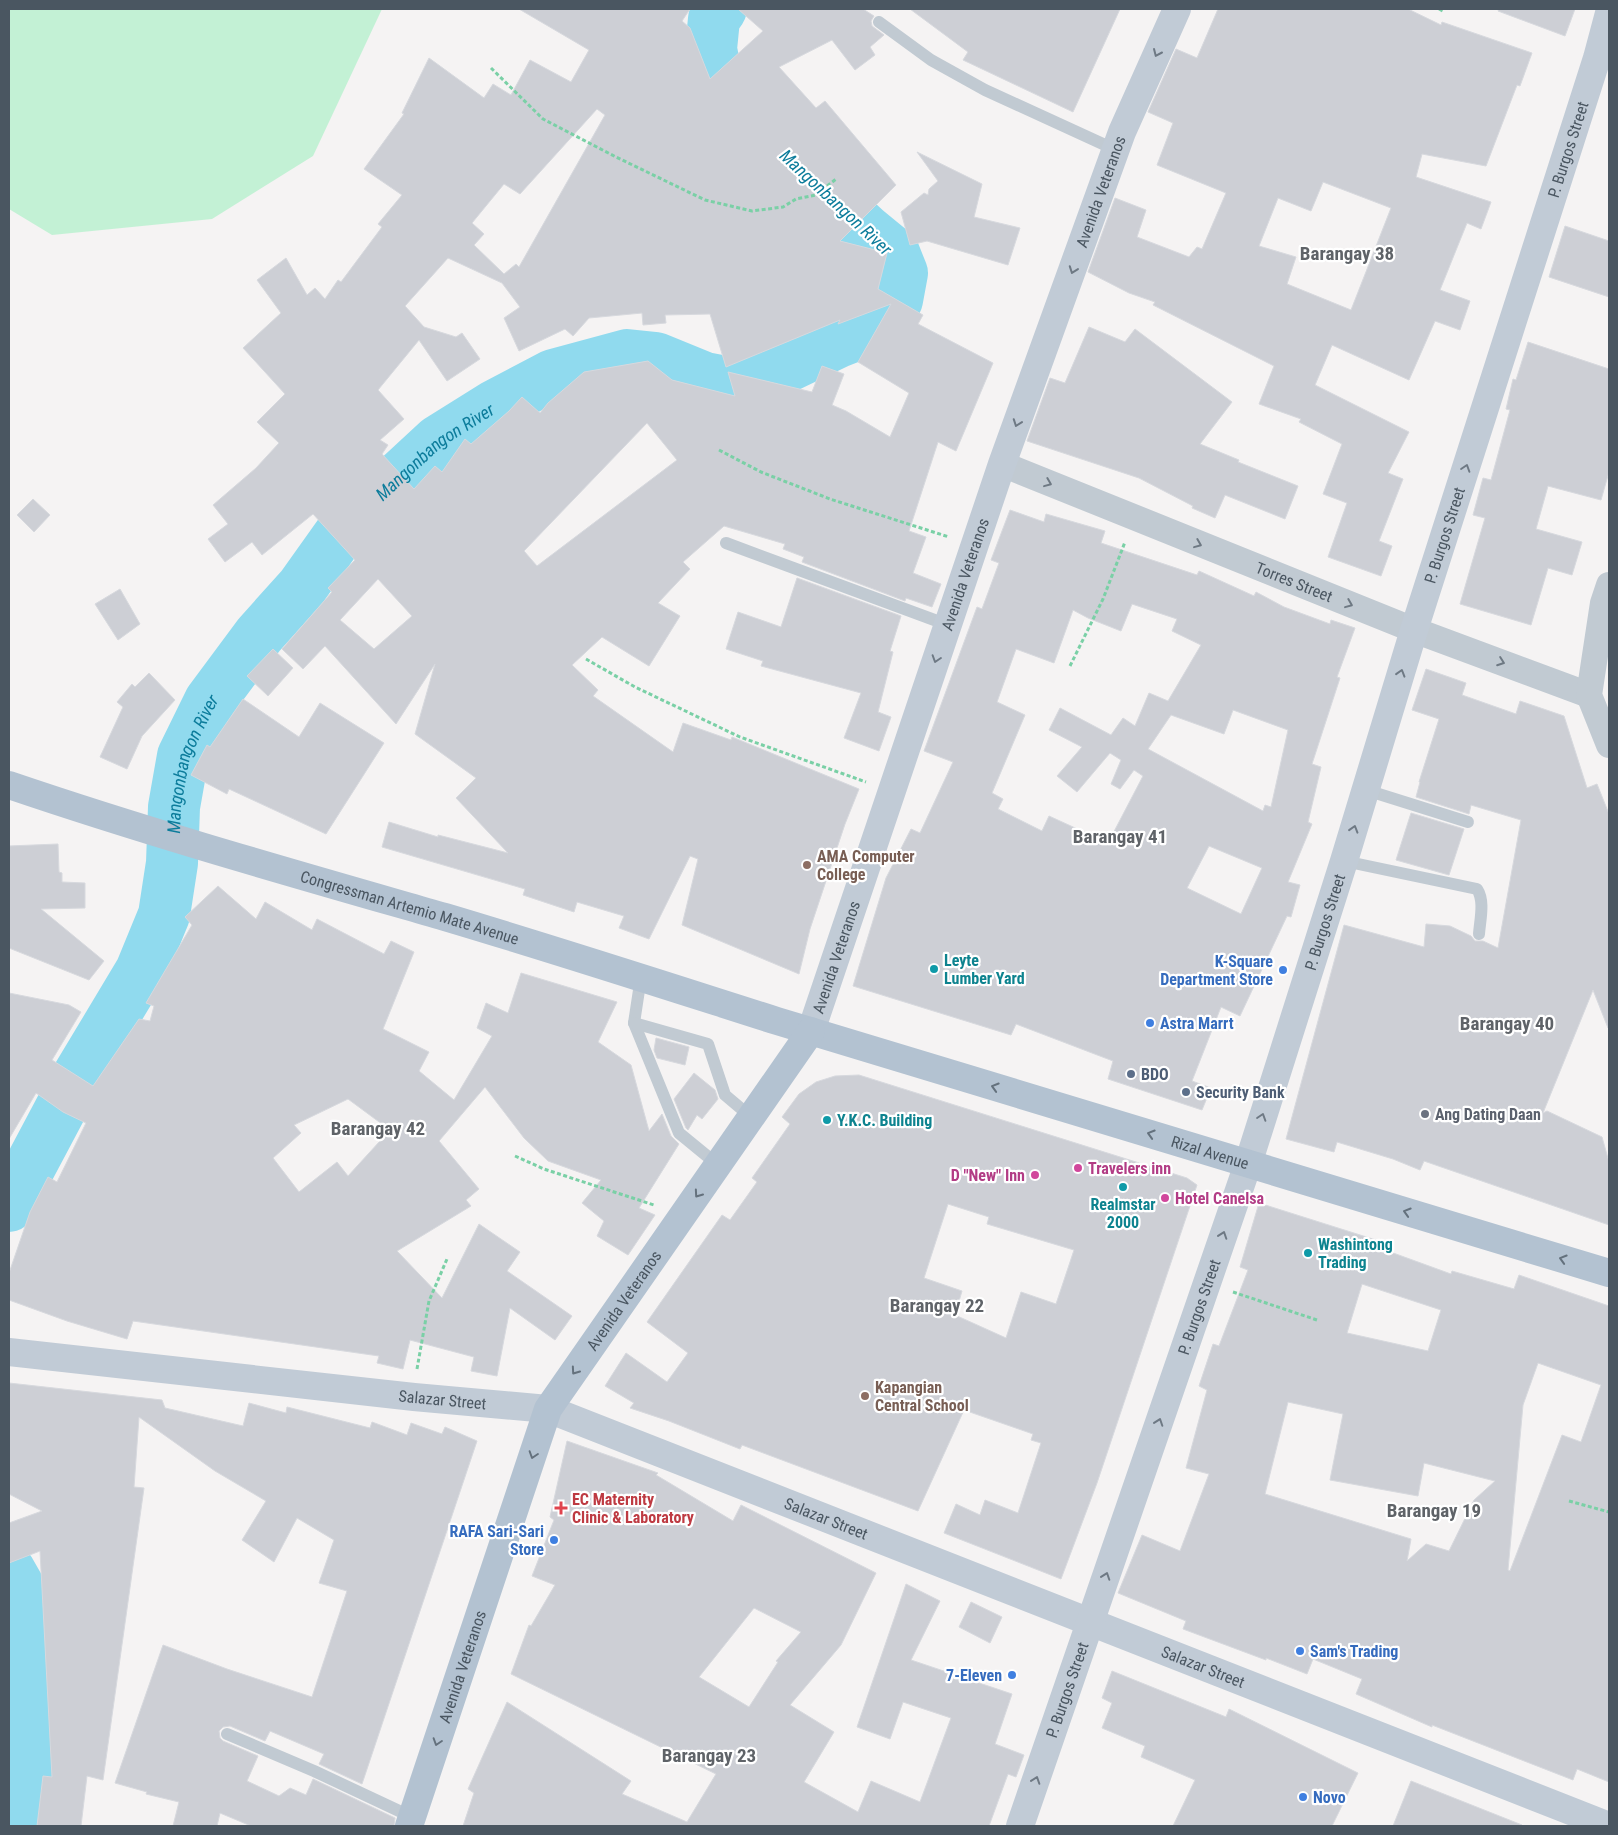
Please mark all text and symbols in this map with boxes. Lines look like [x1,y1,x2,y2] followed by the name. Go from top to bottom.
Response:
[1153,48,1163,57] one-way arrow
[1544,99,1592,200] street label: P. Burgos Street
[1072,133,1129,250] street label: Avenida Veteranos
[776,145,897,260] water label: Mangonbangon River
[1300,242,1394,265] district label: Barangay 38
[1068,265,1078,273] one-way arrow
[371,398,498,504] water label: Mangonbangon River
[1013,418,1023,426] one-way arrow
[1460,465,1470,473] one-way arrow
[1043,477,1051,487] one-way arrow
[1420,484,1469,586] street label: P. Burgos Street
[937,516,993,633] street label: Avenida Veteranos
[1193,537,1202,548] one-way arrow
[1253,558,1336,606] street label: Torres Street
[1344,598,1353,608] one-way arrow
[932,654,942,663] one-way arrow
[1496,656,1505,666] one-way arrow
[1395,670,1405,678] one-way arrow
[163,689,222,834] water label: Mangonbangon River
[1073,825,1167,848] district label: Barangay 41
[1348,825,1358,833] one-way arrow
[817,847,915,884] place label: AMA Computer College
[801,859,813,871] marker: AMA Computer College
[298,866,521,948] street label: Congressman Artemio Mate Avenue
[1301,871,1349,972] street label: P. Burgos Street
[808,898,864,1016] street label: Avenida Veteranos
[944,951,1025,988] place label: Leyte Lumber Yard
[1160,952,1273,989] place label: K-Square Department Store
[928,963,940,975] marker: Leyte Lumber Yard
[1277,964,1289,976] marker: K-Square Department Store
[1460,1012,1554,1035] district label: Barangay 40
[1160,1014,1234,1033] place label: Astra Marrt
[1144,1017,1156,1029] marker: Astra Marrt
[1141,1065,1169,1084] place label: BDO
[1125,1068,1137,1080] marker: BDO
[992,1082,1000,1092] one-way arrow
[1196,1083,1285,1102] place label: Security Bank
[1180,1086,1192,1098] marker: Security Bank
[1435,1105,1541,1124] place label: Ang Dating Daan
[1419,1108,1431,1120] marker: Ang Dating Daan
[837,1111,932,1130] place label: Y.K.C. Building
[1257,1113,1267,1122] one-way arrow
[821,1114,833,1126] marker: Y.K.C. Building
[331,1117,425,1140] district label: Barangay 42
[1147,1130,1155,1140] one-way arrow
[1169,1131,1251,1173] street label: Rizal Avenue
[1088,1159,1171,1178] place label: Travelers inn
[1072,1162,1084,1174] marker: Travelers inn
[951,1166,1025,1185] place label: D "New" Inn
[1029,1169,1041,1181] marker: D "New" Inn
[1117,1181,1129,1193] marker: Realmstar 2000
[695,1188,704,1198] one-way arrow
[1175,1189,1265,1208] place label: Hotel Canelsa
[1159,1192,1171,1204] marker: Hotel Canelsa
[1091,1195,1155,1232] place label: Realmstar 2000
[1403,1208,1412,1218] one-way arrow
[1217,1231,1227,1240] one-way arrow
[1318,1235,1393,1272] place label: Washintong Trading
[582,1247,665,1354] street label: Avenida Veteranos
[1302,1247,1314,1259] marker: Washintong Trading
[1559,1255,1567,1265] one-way arrow
[1174,1256,1224,1357] street label: P. Burgos Street
[890,1294,984,1317] district label: Barangay 22
[572,1365,581,1374] one-way arrow
[875,1378,969,1415] place label: Kapangian Central School
[398,1386,487,1413] street label: Salazar Street
[859,1390,871,1402] marker: Kapangian Central School
[1153,1418,1163,1427] one-way arrow
[529,1450,539,1459] one-way arrow
[572,1490,694,1527] place label: EC Maternity Clinic & Laboratory
[782,1493,871,1543] street label: Salazar Street
[1387,1499,1481,1522] district label: Barangay 19
[554,1501,568,1515] marker: EC Maternity Clinic & Laboratory
[449,1522,544,1559] place label: RAFA Sari-Sari Store
[548,1534,560,1546] marker: RAFA Sari-Sari Store
[1100,1572,1110,1580] one-way arrow
[435,1608,490,1725] street label: Avenida Veteranos
[1042,1639,1092,1740] street label: P. Burgos Street
[1159,1642,1248,1692] street label: Salazar Street
[1310,1642,1398,1661] place label: Sam's Trading
[1294,1645,1306,1657] marker: Sam's Trading
[946,1666,1002,1685] place label: 7-Eleven
[1006,1669,1018,1681] marker: 7-Eleven
[433,1737,443,1746] one-way arrow
[662,1744,756,1767] district label: Barangay 23
[1030,1776,1040,1785] one-way arrow
[1313,1788,1346,1807] place label: Novo
[1297,1791,1309,1803] marker: Novo

